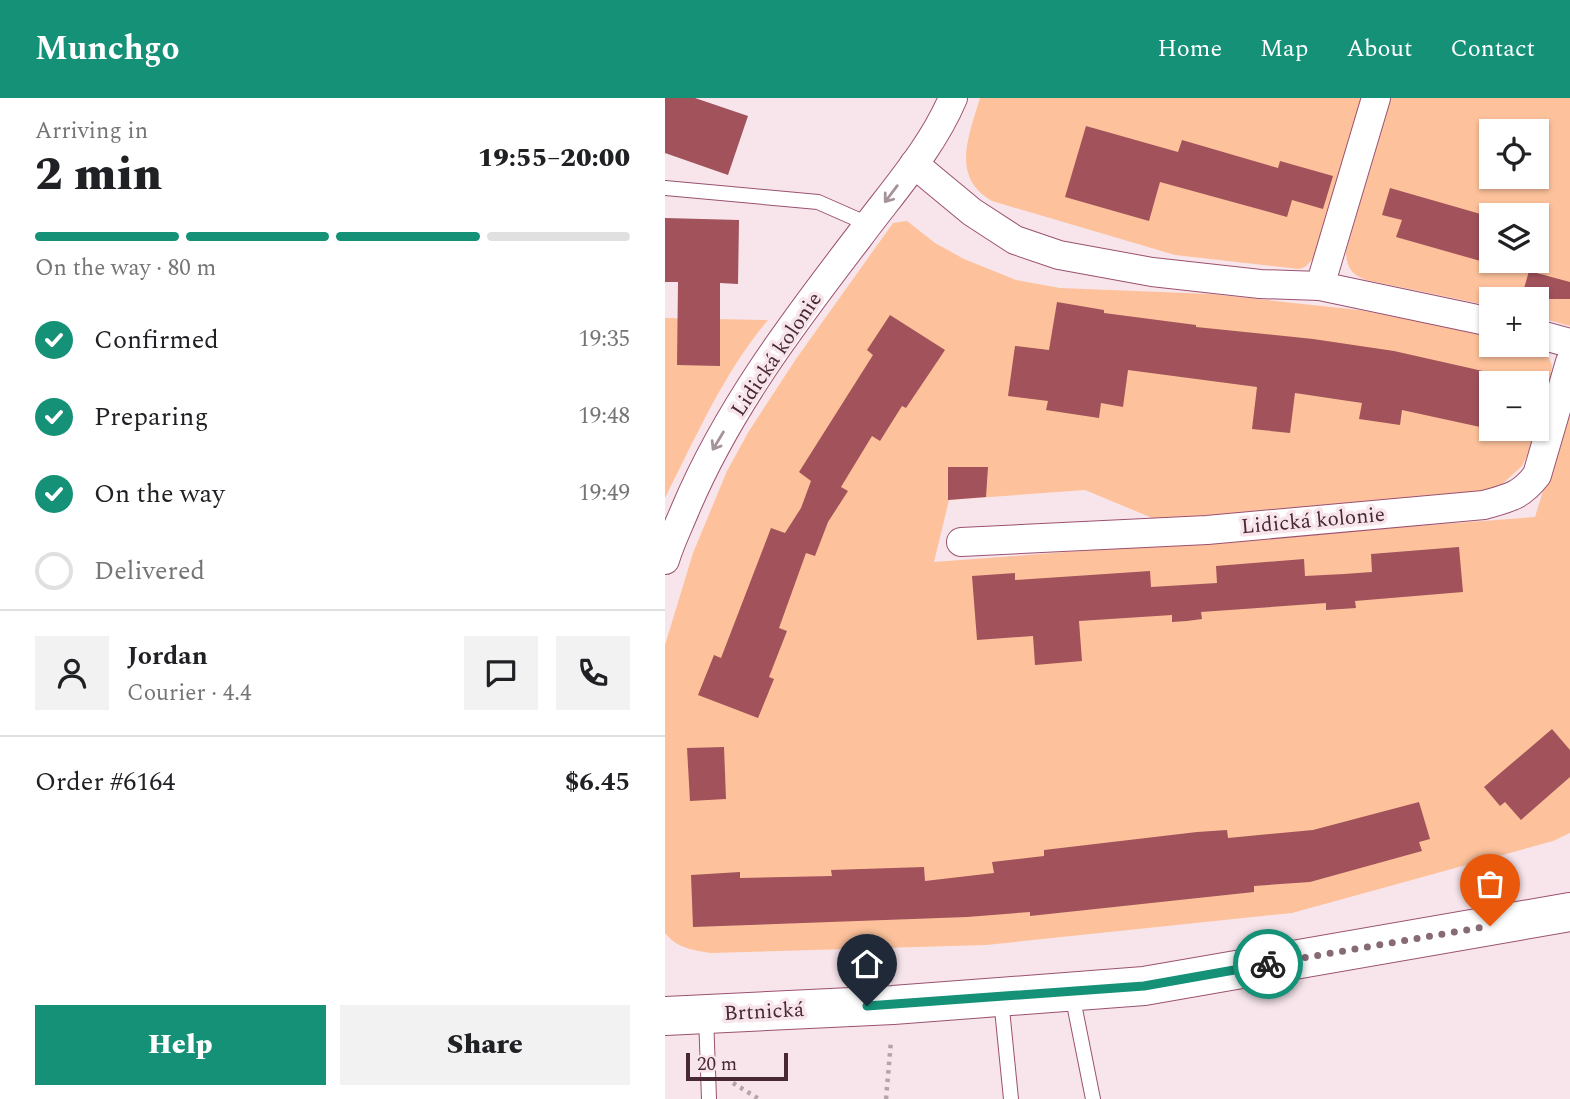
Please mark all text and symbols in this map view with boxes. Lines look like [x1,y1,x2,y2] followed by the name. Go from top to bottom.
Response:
[35,24,180,74] text: Munchgo
[1157,31,1222,67] text: Home
[1260,31,1308,67] text: Map
[1346,31,1412,67] text: About
[1450,31,1535,67] text: Contact
[35,114,148,149] text: Arriving in
[1479,119,1549,441] map controls
[1479,119,1549,189] button: locate
[478,138,630,178] text: 19:55–20:00
[35,140,162,210] text: 2 min
[884,184,898,203] one-way arrow
[1479,203,1549,273] button: layers
[35,251,216,286] text: On the way · 80 m
[723,286,830,423] street label: Lidická kolonie
[1479,287,1549,357] button: +
[94,320,219,360] text: Confirmed
[35,321,73,359] icon: check
[578,322,630,357] text: 19:35
[1479,371,1549,441] button: −
[94,397,208,437] text: Preparing
[35,398,73,436] icon: check
[578,399,630,434] text: 19:48
[711,431,725,451] one-way arrow
[94,474,225,514] text: On the way
[35,475,73,513] icon: check
[578,476,630,511] text: 19:49
[1240,499,1386,543] street label: Lidická kolonie
[94,551,205,591] text: Delivered
[35,636,109,710] button: person
[127,636,208,676] text: Jordan
[464,636,538,710] button: chat
[556,636,630,710] button: phone
[127,676,252,711] text: Courier · 4.4
[35,762,175,802] text: Order #6164
[565,762,630,802] text: $6.45
[1460,854,1520,926] pin
[1471,865,1509,903] icon: bag
[1233,929,1303,999] courier
[837,934,897,1006] pin
[848,945,886,983] icon: home
[1249,945,1287,983] icon: bike
[723,994,806,1030] street label: Brtnická
[35,1005,326,1085] button: Help
[340,1005,630,1085] button: Share
[686,1050,787,1082] scale bar
[697,1050,737,1079] text: 20 m

